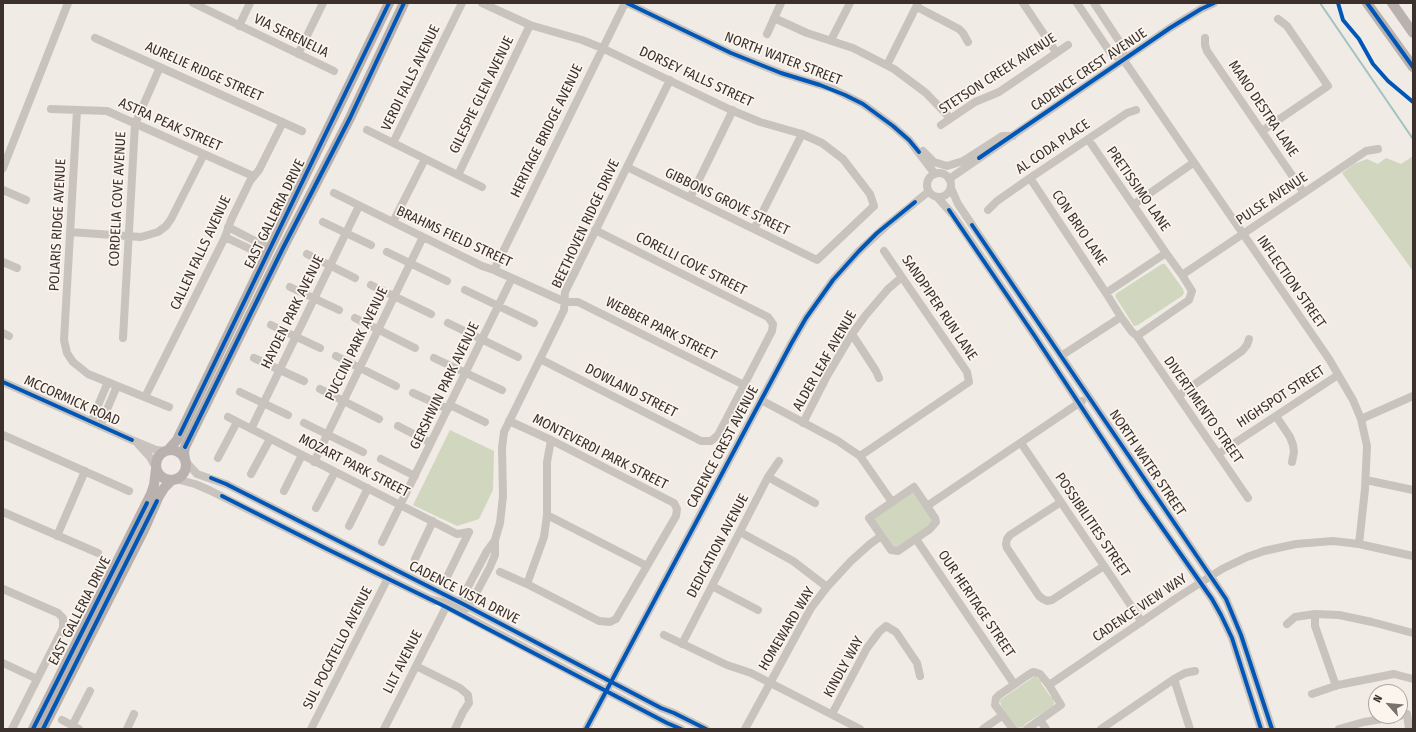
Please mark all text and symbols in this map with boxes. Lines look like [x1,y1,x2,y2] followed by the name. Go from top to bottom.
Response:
[251,11,331,61] street label: VIA SERENELIA
[378,22,444,134] street label: VERDI FALLS AVENUE
[1028,25,1150,115] street label: CADENCE CREST AVENUE
[722,29,844,89] street label: NORTH WATER STREET
[936,30,1060,118] street label: STETSON CREEK AVENUE
[446,33,518,157] street label: GILESPIE GLEN AVENUE
[143,38,265,106] street label: AURELIE RIDGE STREET
[636,43,756,111] street label: DORSEY FALLS STREET
[1225,58,1301,160] street label: MANO DESTRA LANE
[507,62,587,200] street label: HERITAGE BRIDGE AVENUE
[116,95,224,155] street label: ASTRA PEAK STREET
[1013,116,1093,178] street label: AL CODA PLACE
[106,131,130,267] street label: CORDELIA COVE AVENUE
[1103,143,1173,235] street label: PRETISSIMO LANE
[241,156,309,272] street label: EAST GALLERIA DRIVE
[549,157,623,291] street label: BEETHOVEN RIDGE DRIVE
[46,158,70,292] street label: POLARIS RIDGE AVENUE
[662,165,792,239] street label: GIBBONS GROVE STREET
[1233,169,1311,229] street label: PULSE AVENUE
[1048,187,1110,269] street label: CON BRIO LANE
[167,193,235,313] street label: CALLEN FALLS AVENUE
[394,203,514,271] street label: BRAHMS FIELD STREET
[633,229,749,299] street label: CORELLI COVE STREET
[1253,233,1329,331] street label: INFLECTION STREET
[258,252,328,372] street label: HAYDEN PARK AVENUE
[898,252,980,364] street label: SANDPIPER RUN LANE
[322,284,392,404] street label: PUCCINI PARK AVENUE
[603,294,719,364] street label: WEBBER PARK STREET
[790,308,860,414] street label: ALDER LEAF AVENUE
[407,319,483,453] street label: GERSHWIN PARK AVENUE
[1160,353,1246,467] street label: DIVERTIMENTO STREET
[582,361,680,421] street label: DOWLAND STREET
[1234,362,1328,432] street label: HIGHSPOT STREET
[22,372,122,430] street label: MCCORMICK ROAD
[684,383,762,511] street label: CADENCE CREST AVENUE
[1105,407,1189,519] street label: NORTH WATER STREET
[530,411,670,493] street label: MONTEVERDI PARK STREET
[296,431,412,501] street label: MOZART PARK STREET
[1051,470,1133,580] street label: POSSIBILITIES STREET
[684,491,752,601] street label: DEDICATION AVENUE
[934,547,1018,661] street label: OUR HERITAGE STREET
[45,554,115,668] street label: EAST GALLERIA DRIVE
[406,558,522,628] street label: CADENCE VISTA DRIVE
[1090,570,1190,646] street label: CADENCE VIEW WAY
[300,584,376,712] street label: SUL POCATELLO AVENUE
[755,584,819,674] street label: HOMEWARD WAY
[380,628,426,696] street label: LILT AVENUE
[820,634,868,700] street label: KINDLY WAY
[1368,684,1408,724] north arrow
[1370,693,1385,705] text: N

